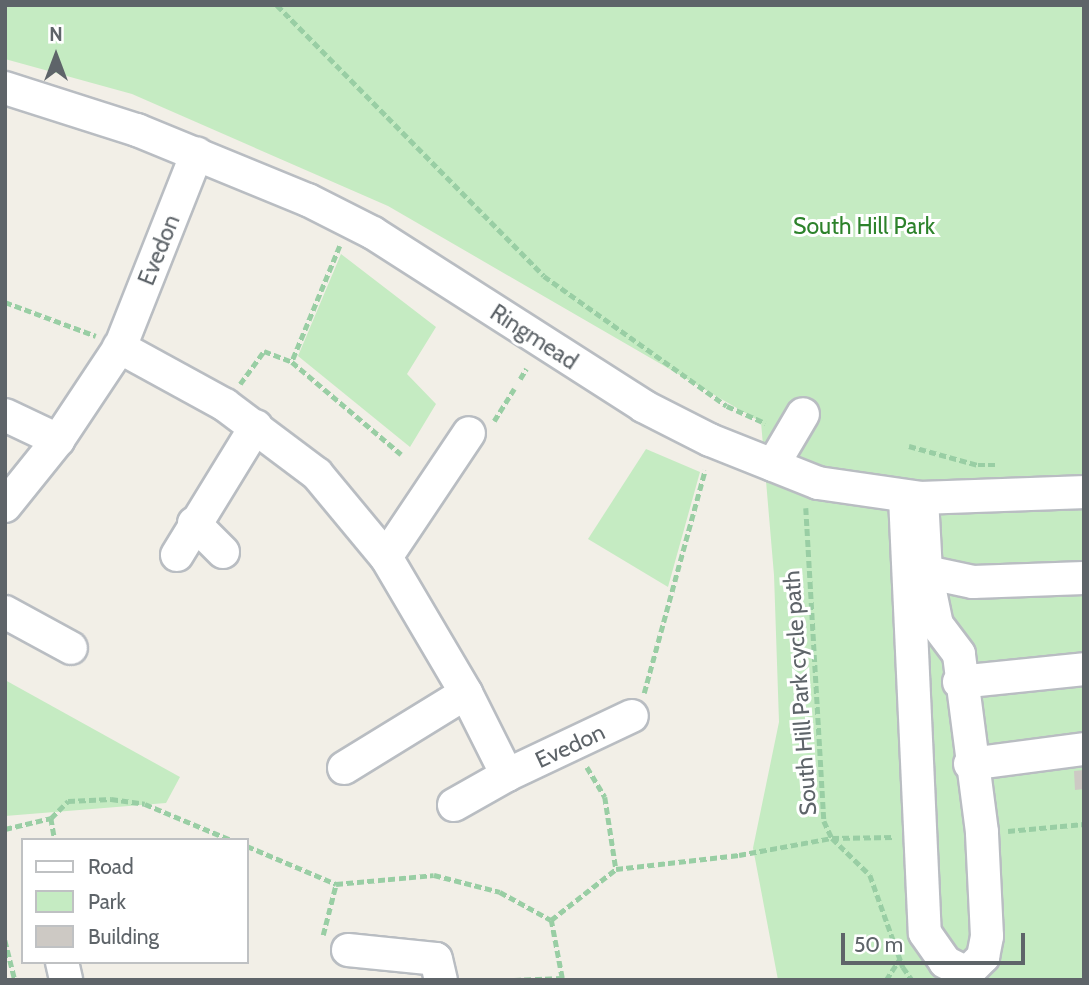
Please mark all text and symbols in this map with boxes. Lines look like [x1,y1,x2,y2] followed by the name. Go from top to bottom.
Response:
[21,21,91,91] north arrow
[49,23,63,46] text: N
[132,211,186,289] street label: Evedon
[793,212,935,240] park label: South Hill Park
[485,299,583,375] street label: Ringmead
[778,570,822,816] street label: South Hill Park cycle path
[531,718,609,774] street label: Evedon
[21,838,248,964] legend
[88,854,134,879] text: Road
[88,889,126,914] text: Park
[844,918,1028,962] scale bar
[88,924,159,949] text: Building
[854,932,903,957] text: 50 m

